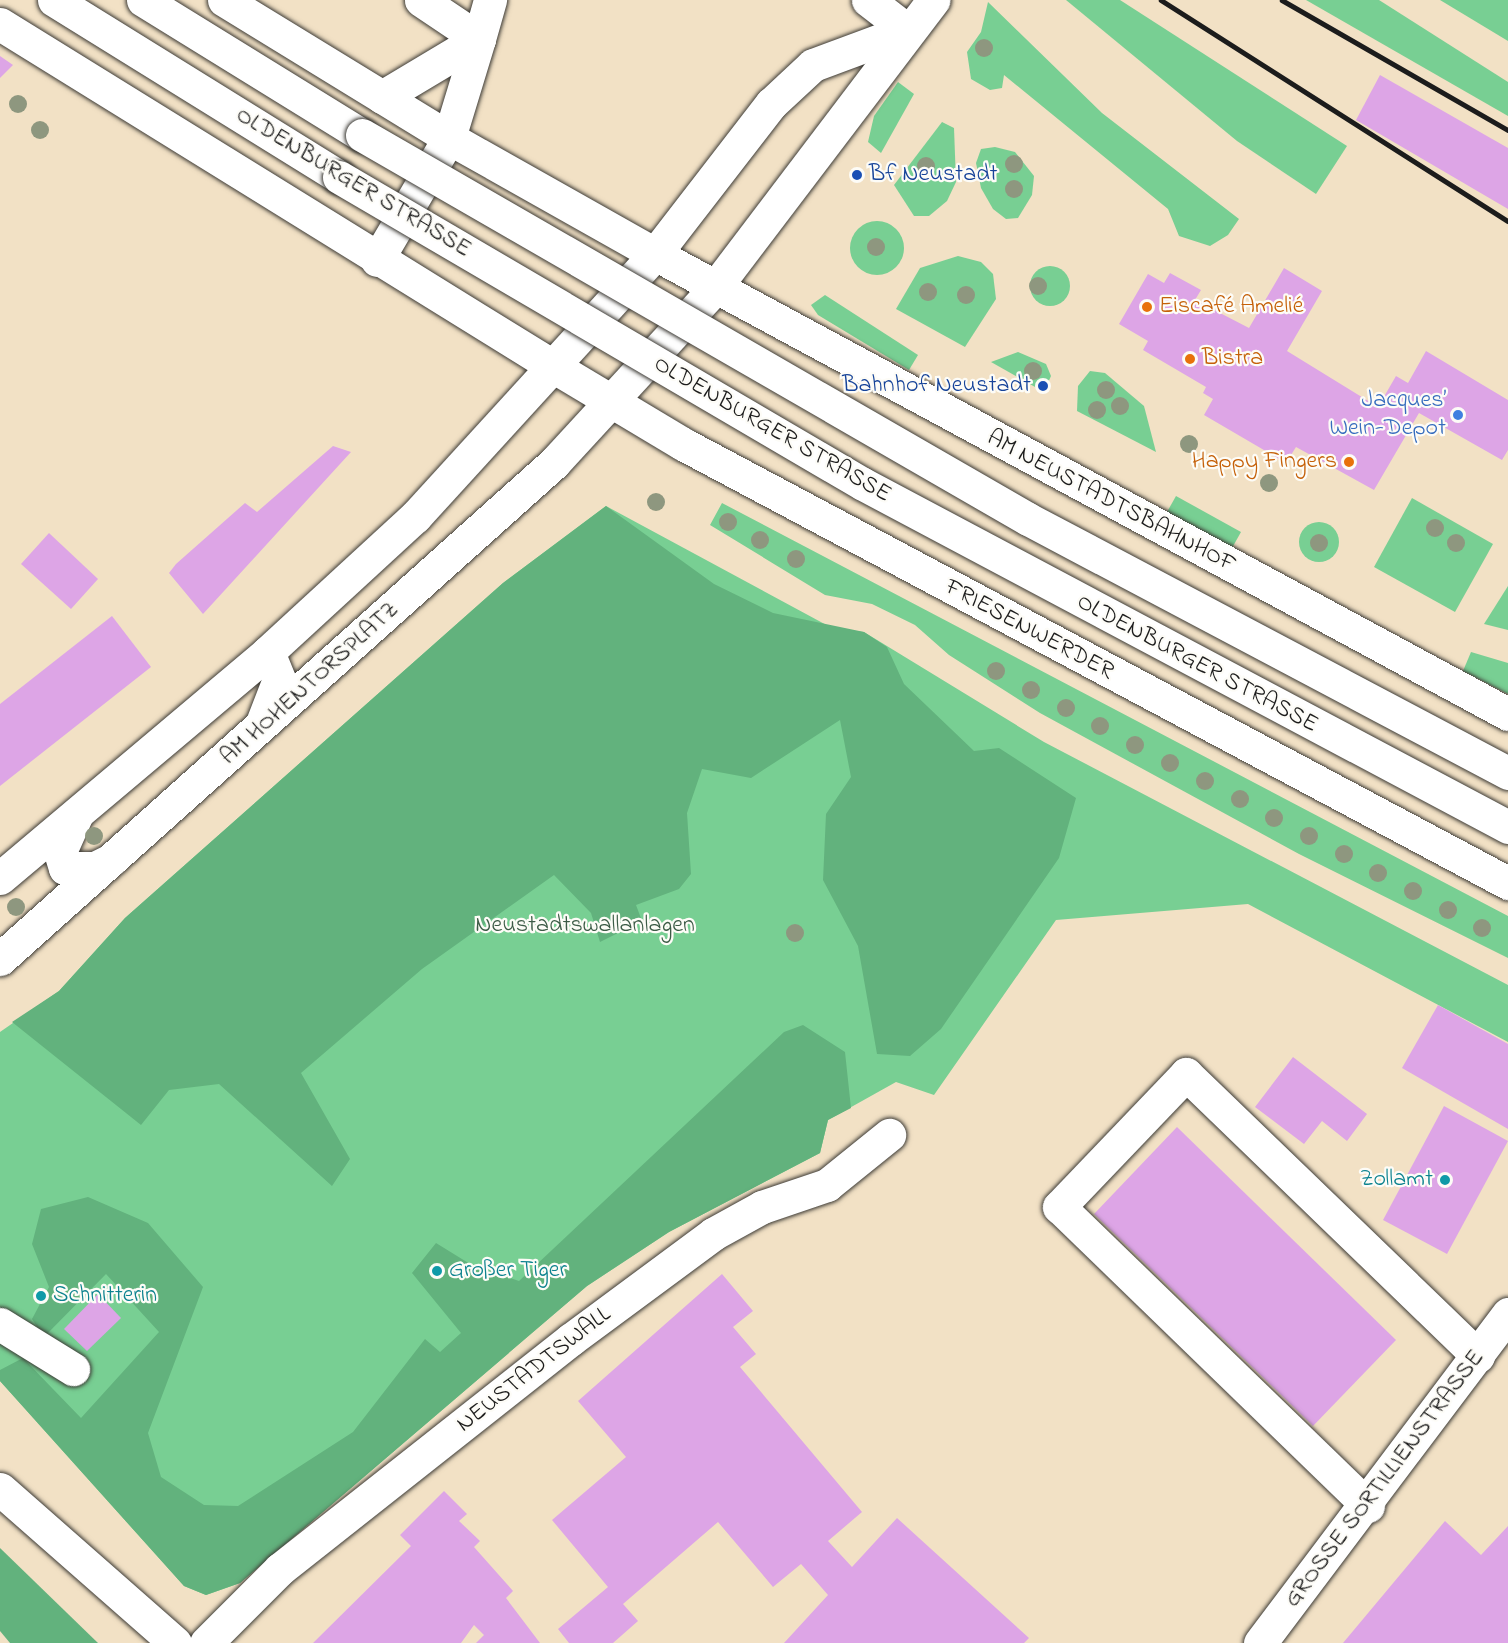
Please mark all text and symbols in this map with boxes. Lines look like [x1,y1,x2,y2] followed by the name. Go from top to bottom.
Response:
[230,101,476,265] street label: OLDENBURGER STRASSE
[869,161,998,189] place label: Bf Neustadt
[850,168,864,182] marker: Bf Neustadt
[1159,293,1303,321] place label: Eiscafé Amelié
[1140,300,1154,314] marker: Eiscafé Amelié
[1202,345,1263,373] place label: Bistra
[648,350,896,510] street label: OLDENBURGER STRASSE
[1183,352,1197,366] marker: Bistra
[842,372,1031,400] place label: Bahnhof Neustadt
[1036,379,1050,393] marker: Bahnhof Neustadt
[1330,387,1446,443] place label: Jacques’ Wein-Depot
[1451,408,1465,422] marker: Jacques’ Wein-Depot
[982,424,1240,580] street label: AM NEUSTADTSBAHNHOF
[1192,448,1337,476] place label: Happy Fingers
[1342,455,1356,469] marker: Happy Fingers
[940,573,1118,687] street label: FRIESENWERDER
[1071,588,1323,740] street label: OLDENBURGER STRASSE
[215,596,405,772] street label: AM HOHENTORSPLATZ
[475,912,695,940] park label: Neustadtswallanlagen
[1360,1166,1433,1194] place label: Zollamt
[1438,1173,1452,1187] marker: Zollamt
[449,1257,567,1285] place label: Großer Tiger
[430,1264,444,1278] marker: Großer Tiger
[53,1282,157,1310] place label: Schnitterin
[34,1289,48,1303] marker: Schnitterin
[451,1301,617,1439] street label: NEUSTADTSWALL
[1279,1345,1491,1613] street label: GROSSE SORTILLIENSTRASSE

